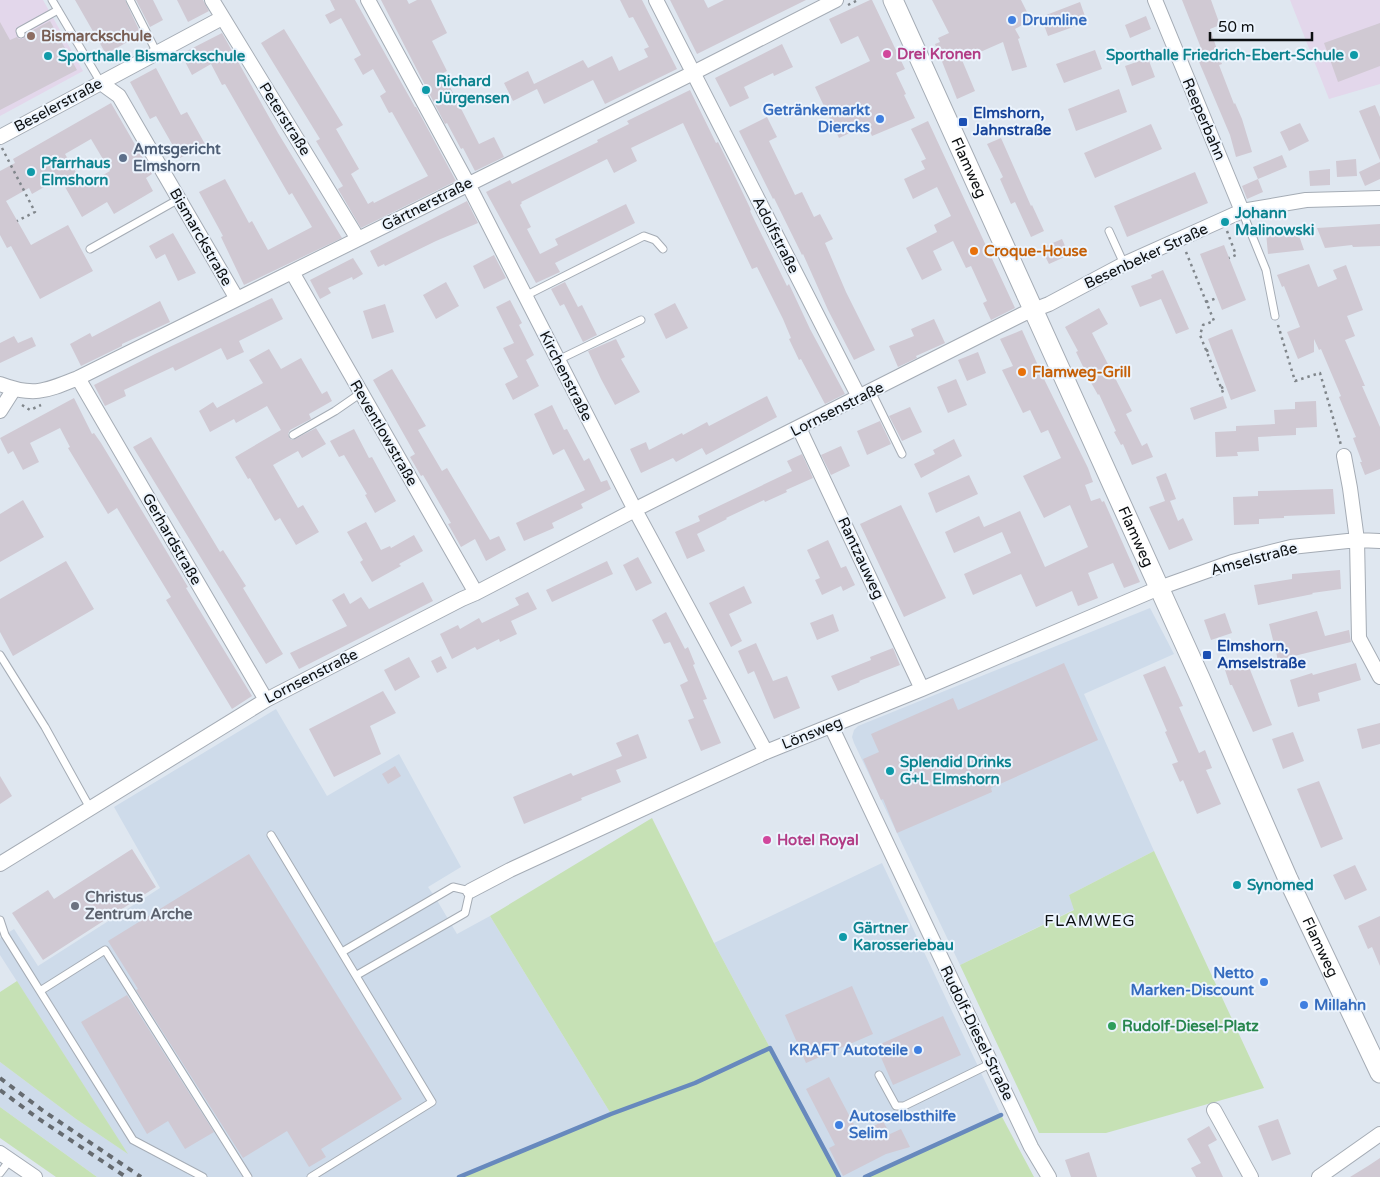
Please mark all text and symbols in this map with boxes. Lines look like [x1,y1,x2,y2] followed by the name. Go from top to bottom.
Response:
[1210,10,1312,42] scale bar
[1022,11,1087,29] place label: Drumline
[1006,14,1018,26] marker: Drumline
[1218,18,1255,36] text: 50 m
[41,27,152,45] place label: Bismarckschule
[25,30,37,42] marker: Bismarckschule
[897,45,981,63] place label: Drei Kronen
[1106,46,1345,65] place label: Sporthalle Friedrich-Ebert-Schule
[58,47,246,66] place label: Sporthalle Bismarckschule
[881,48,893,60] marker: Drei Kronen
[1348,49,1360,61] marker: Sporthalle Friedrich-Ebert-Schule
[42,50,54,62] marker: Sporthalle Bismarckschule
[435,72,510,108] place label: Richard Jürgensen
[11,74,105,136] street label: Beselerstraße
[1179,75,1229,163] street label: Reeperbahn
[255,79,315,159] street label: Peterstraße
[420,84,432,96] marker: Richard Jürgensen
[763,101,870,136] place label: Getränkemarkt Diercks
[972,104,1052,139] place label: Elmshorn, Jahnstraße
[874,113,886,125] marker: Getränkemarkt Diercks
[957,116,969,128] marker: Elmshorn, Jahnstraße
[947,134,990,201] street label: Flamweg
[133,140,221,175] place label: Amtsgericht Elmshorn
[117,152,129,164] marker: Amtsgericht Elmshorn
[41,154,110,189] place label: Pfarrhaus Elmshorn
[25,166,37,178] marker: Pfarrhaus Elmshorn
[379,173,475,235] street label: Gärtnerstraße
[166,185,236,289] street label: Bismarckstraße
[749,194,803,276] street label: Adolfstraße
[1234,204,1315,239] place label: Johann Malinowski
[1219,216,1231,228] marker: Johann Malinowski
[1081,219,1211,293] street label: Besenbeker Straße
[984,242,1088,261] place label: Croque-House
[968,245,980,257] marker: Croque-House
[536,328,596,424] street label: Kirchenstraße
[1032,363,1131,382] place label: Flamweg-Grill
[1016,366,1028,378] marker: Flamweg-Grill
[346,377,422,489] street label: Reventlowstraße
[787,378,887,440] street label: Lornsenstraße
[139,490,205,588] street label: Gerhardstraße
[1114,503,1157,570] street label: Flamweg
[834,514,888,602] street label: Rantzauweg
[1209,539,1299,579] street label: Amselstraße
[1217,637,1306,672] place label: Elmshorn, Amselstraße
[261,645,361,707] street label: Lornsenstraße
[1201,649,1213,661] marker: Elmshorn, Amselstraße
[779,713,845,753] street label: Lönsweg
[900,753,1012,788] place label: Splendid Drinks G+L Elmshorn
[884,765,896,777] marker: Splendid Drinks G+L Elmshorn
[777,831,859,850] place label: Hotel Royal
[761,834,773,846] marker: Hotel Royal
[1247,876,1314,895] place label: Synomed
[1231,879,1243,891] marker: Synomed
[85,888,193,923] place label: Christus Zentrum Arche
[69,900,81,912] marker: Christus Zentrum Arche
[1044,911,1136,931] district label: FLAMWEG
[1298,914,1342,980] street label: Flamweg
[853,919,954,954] place label: Gärtner Karosseriebau
[837,931,849,943] marker: Gärtner Karosseriebau
[937,963,1017,1103] street label: Rudolf-Diesel-Straße
[1131,964,1254,999] place label: Netto Marken-Discount
[1258,976,1270,988] marker: Netto Marken-Discount
[1314,996,1366,1014] place label: Millahn
[1298,999,1310,1011] marker: Millahn
[1122,1017,1259,1035] place label: Rudolf-Diesel-Platz
[1106,1020,1118,1032] marker: Rudolf-Diesel-Platz
[789,1041,909,1059] place label: KRAFT Autoteile
[912,1044,924,1056] marker: KRAFT Autoteile
[849,1107,957,1142] place label: Autoselbsthilfe Selim
[833,1119,845,1131] marker: Autoselbsthilfe Selim

